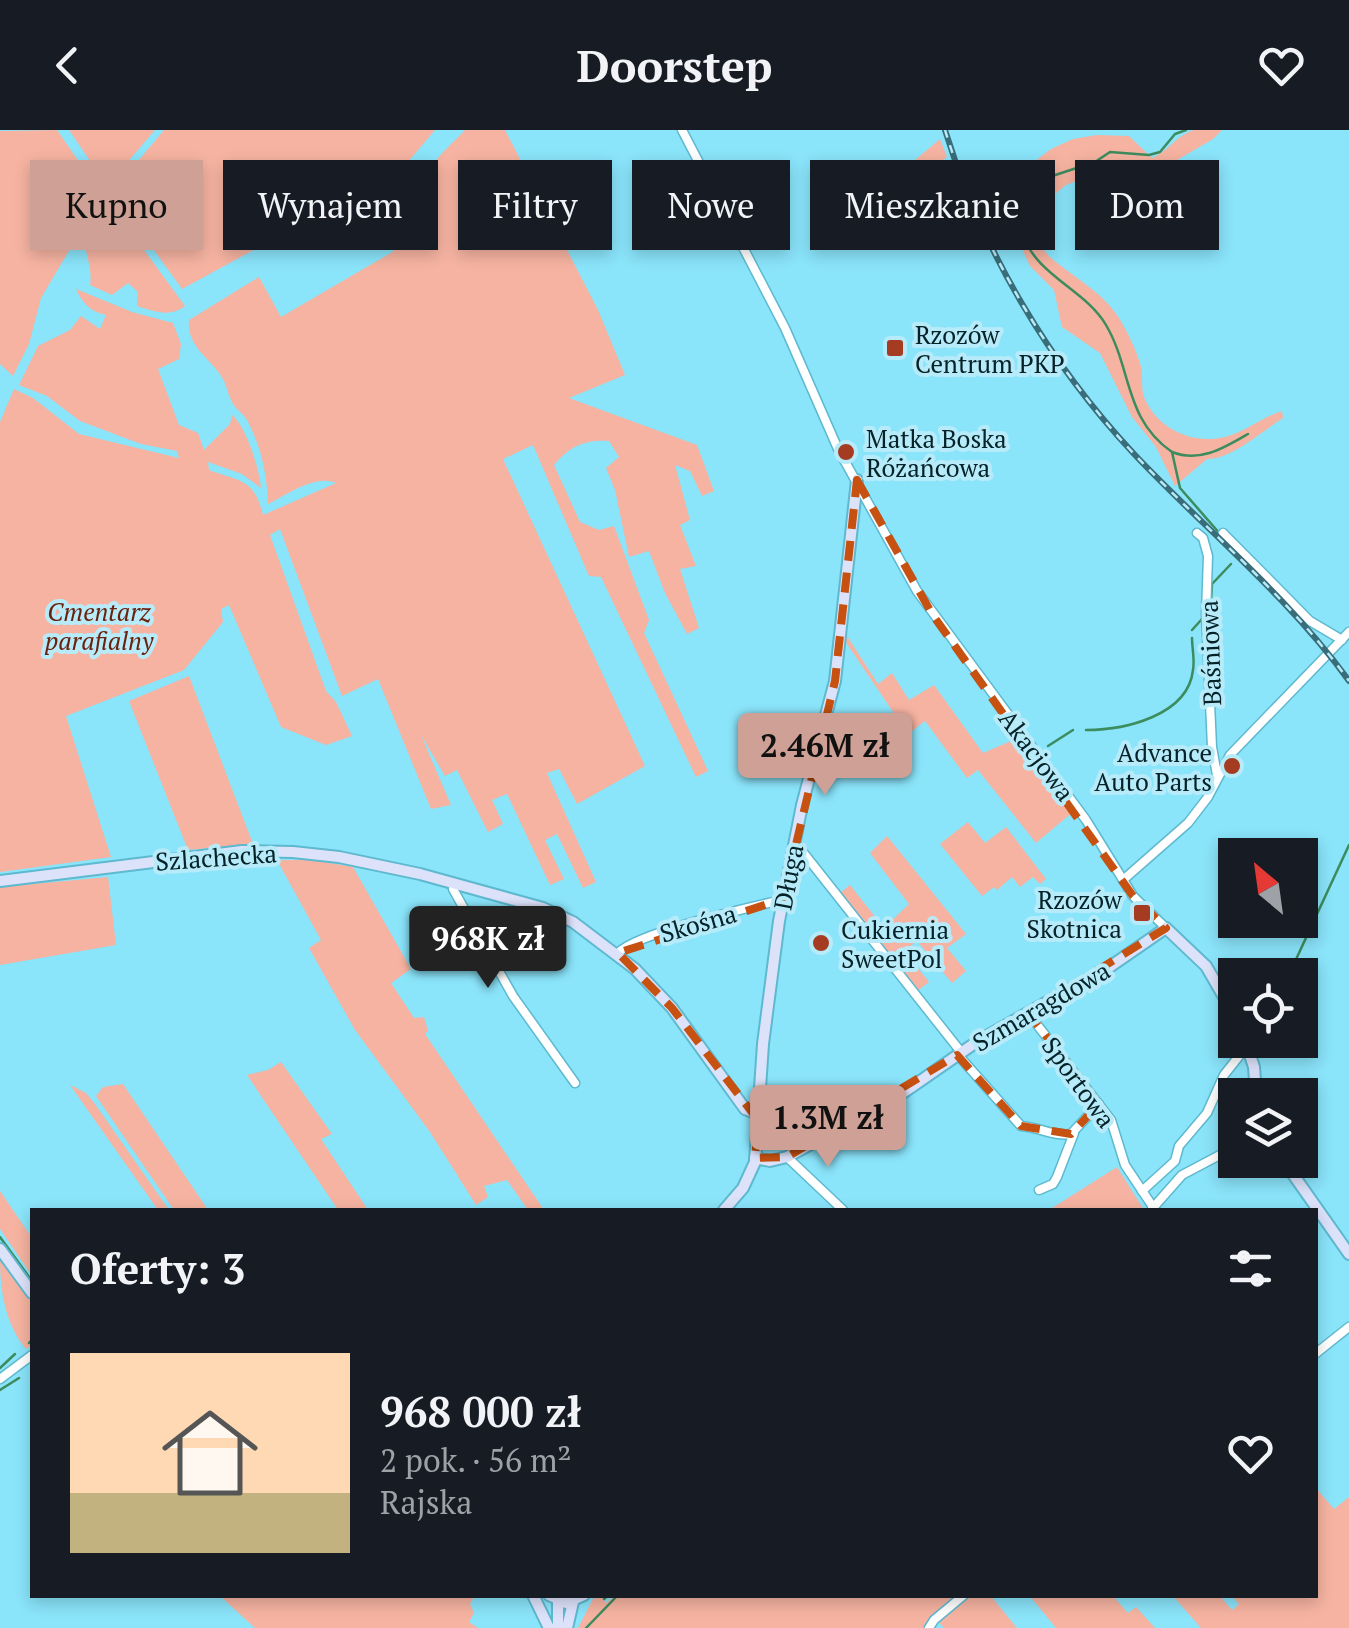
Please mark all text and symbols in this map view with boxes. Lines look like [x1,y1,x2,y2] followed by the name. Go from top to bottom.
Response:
[577,35,772,95] text: Doorstep
[40,38,95,93] icon: back
[1254,38,1309,93] icon: heart
[30,160,203,250] chip: Kupno
[223,160,438,250] chip: Wynajem
[458,160,612,250] chip: Filtry
[632,160,790,250] chip: Nowe
[810,160,1055,250] chip: Mieszkanie
[1075,160,1219,250] chip: Dom
[915,318,1065,380] place label: Rzozów Centrum PKP
[884,337,906,359] marker: Rzozów Centrum PKP
[866,422,1007,484] place label: Matka Boska Różańcowa
[835,441,857,463] marker: Matka Boska Różańcowa
[45,595,154,657] park label: Cmentarz parafialny
[1192,599,1228,706] street label: Baśniowa
[992,703,1082,807] street label: Akacjowa
[722,713,928,798] pin: 2.46M zł
[760,724,890,766] text: 2.46M zł
[1094,736,1212,798] place label: Advance Auto Parts
[1221,755,1243,777] marker: Advance Auto Parts
[154,836,278,878] street label: Szlachecka
[1218,838,1318,938] north arrow
[1218,838,1318,1178] map controls
[766,841,811,913] street label: Długa
[1027,883,1123,945] place label: Rzozów Skotnica
[656,896,740,950] street label: Skośna
[1131,902,1153,924] marker: Rzozów Skotnica
[396,906,580,991] pin: 968K zł
[841,913,949,975] place label: Cukiernia SweetPol
[431,917,545,959] text: 968K zł
[810,932,832,954] marker: Cukiernia SweetPol
[966,953,1116,1059] street label: Szmaragdowa
[1218,958,1318,1058] button: locate
[1035,1030,1123,1134] street label: Sportowa
[1218,1078,1318,1178] button: layers
[736,1085,920,1170] pin: 1.3M zł
[772,1096,884,1138] text: 1.3M zł
[70,1240,245,1296] text: Oferty: 3
[1223,1241,1278,1296] icon: filters
[380,1383,582,1439] text: 968 000 zł
[150,1393,270,1513] icon: home
[1223,1426,1278,1481] icon: heart
[380,1439,571,1481] text: 2 pok. · 56 m²
[380,1481,472,1523] text: Rajska

